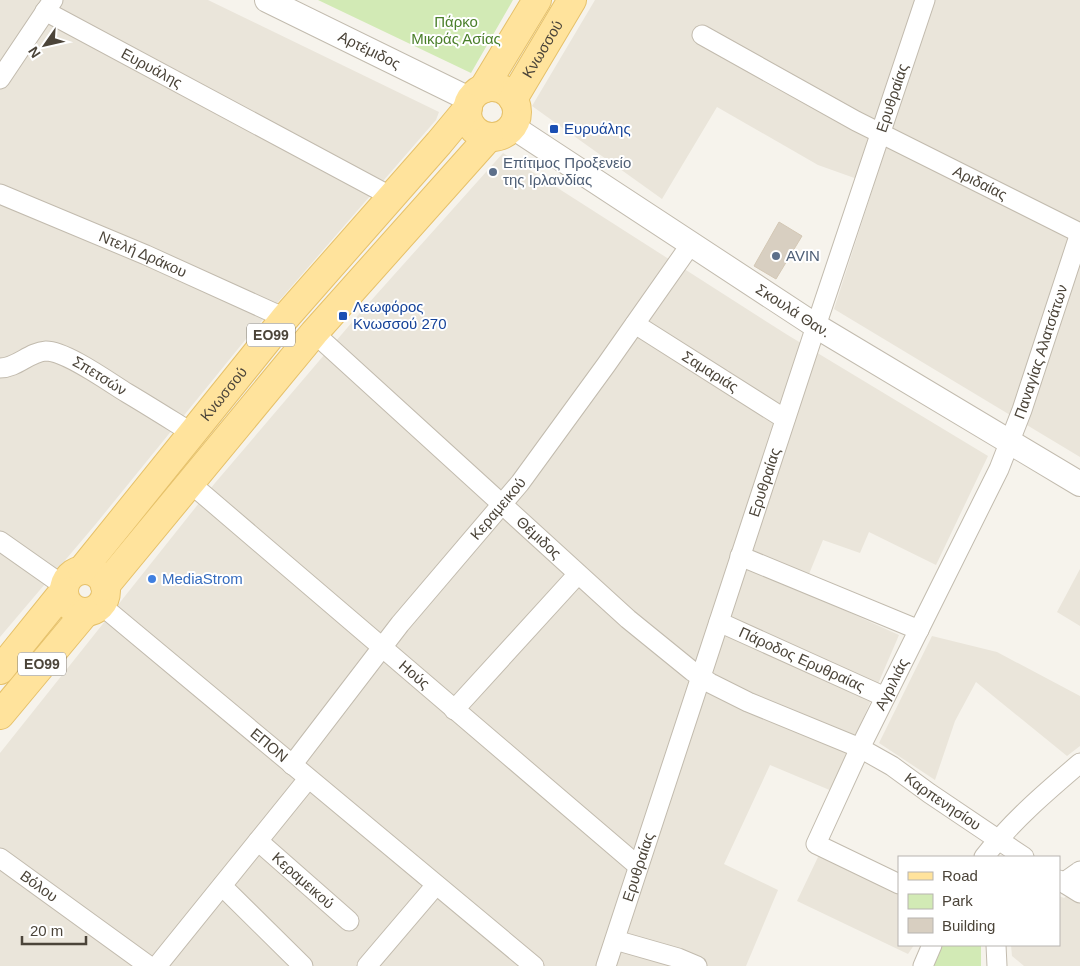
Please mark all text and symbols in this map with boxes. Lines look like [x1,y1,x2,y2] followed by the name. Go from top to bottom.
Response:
[411,13,501,47] park label: Πάρκο Μικράς Ασίας
[518,17,566,81] street label: Κνωσσού
[20,20,70,70] north arrow
[336,27,403,72] street label: Αρτέμιδος
[25,44,44,61] text: N
[118,44,185,91] street label: Ευρυάλης
[872,61,911,134] street label: Ερυθραίας
[564,120,631,137] place label: Ευρυάλης
[548,123,560,135] marker: Ευρυάλης
[503,154,631,188] place label: Επίτιμος Προξενείο της Ιρλανδίας
[950,162,1010,203] street label: Αριδαίας
[487,166,499,178] marker: Επίτιμος Προξενείο της Ιρλανδίας
[97,227,189,280] street label: Ντελή Δράκου
[786,247,820,264] place label: AVIN
[770,250,782,262] marker: AVIN
[753,280,834,341] street label: Σκουλά Θαν.
[1010,282,1071,421] street label: Παναγίας Αλατσάτων
[353,298,446,332] place label: Λεωφόρος Κνωσσού 270
[337,310,349,322] marker: Λεωφόρος Κνωσσού 270
[247,324,295,346] road number: ΕΟ99
[679,347,742,395] street label: Σαμαριάς
[70,352,130,399] street label: Σπετσών
[197,363,250,424] street label: Κνωσσού
[745,446,783,519] street label: Ερυθραίας
[466,474,529,543] street label: Κεραμεικού
[513,513,565,562] street label: Θέμιδος
[162,570,243,587] place label: MediaStrom
[146,573,158,585] marker: MediaStrom
[737,623,868,695] street label: Πάροδος Ερυθραίας
[18,652,66,676] road number: ΕΟ99
[871,655,911,713] street label: Αγριλιάς
[396,657,433,692] street label: Ηούς
[247,724,292,765] street label: ΕΠΟΝ
[901,769,984,833] street label: Καρπενησίου
[619,830,657,904] street label: Ερυθραίας
[269,849,338,912] street label: Κεραμεικού
[898,856,1060,946] legend
[17,867,61,905] street label: Βόλου
[942,867,978,884] text: Road
[942,892,973,909] text: Park
[22,914,86,946] scale bar
[942,917,995,934] text: Building
[30,922,63,939] text: 20 m

